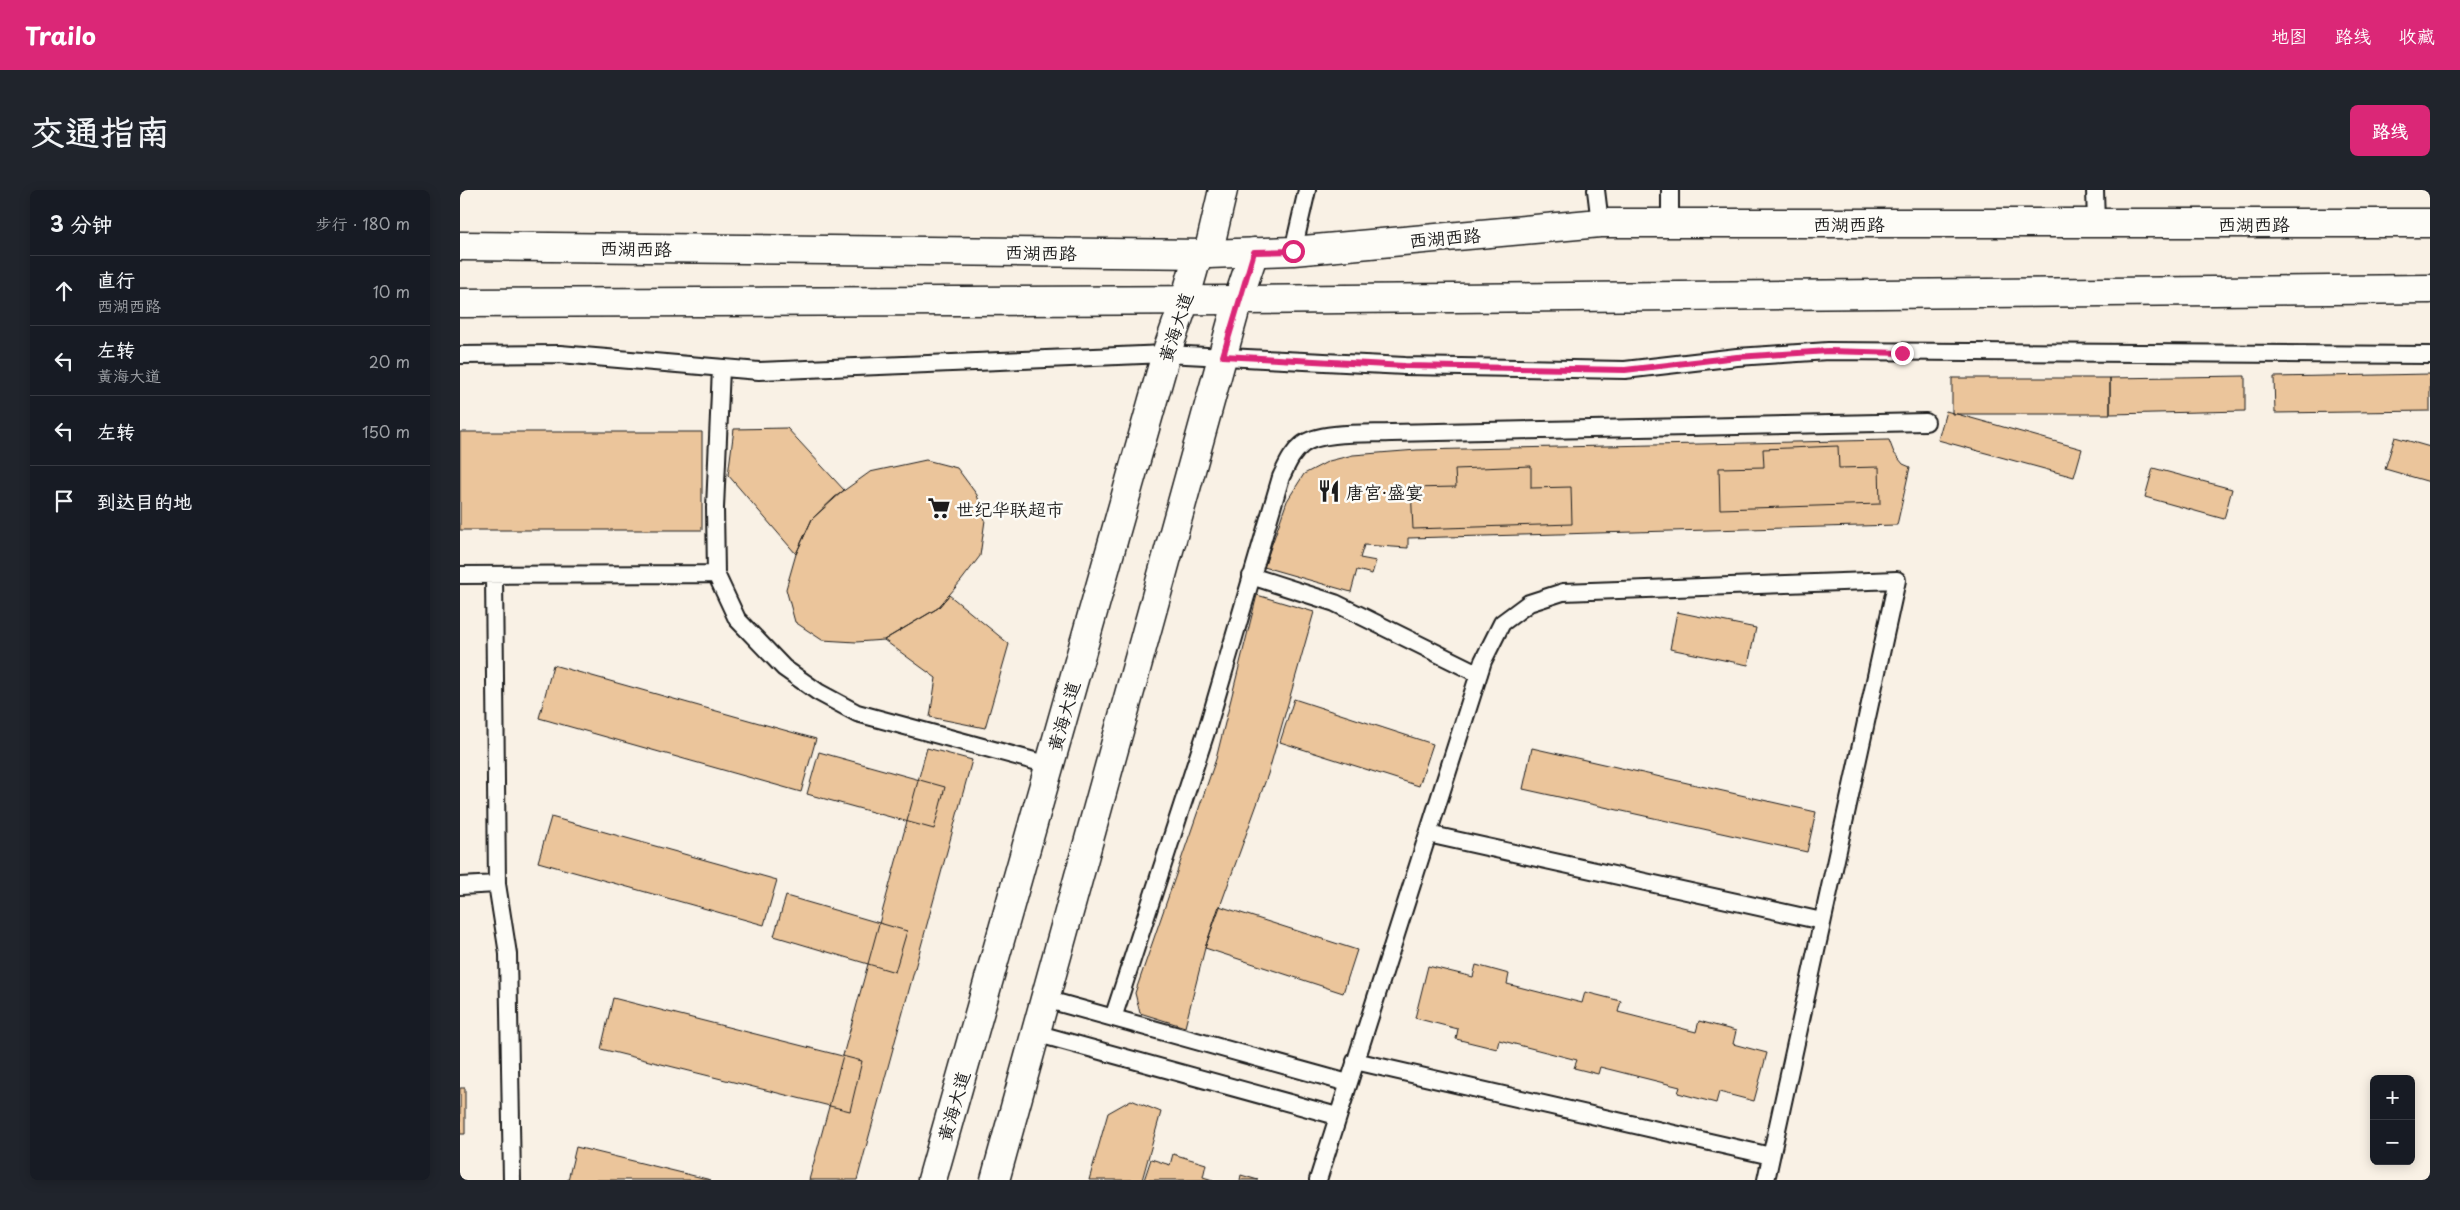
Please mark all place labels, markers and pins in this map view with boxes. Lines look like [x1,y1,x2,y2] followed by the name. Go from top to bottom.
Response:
[1316,478,1342,504] restaurant icon: 唐宫·盛宴
[1346,478,1423,505] place label: 唐宫·盛宴
[926,495,952,521] supermarket icon: 世纪华联超市
[956,495,1064,522] place label: 世纪华联超市

